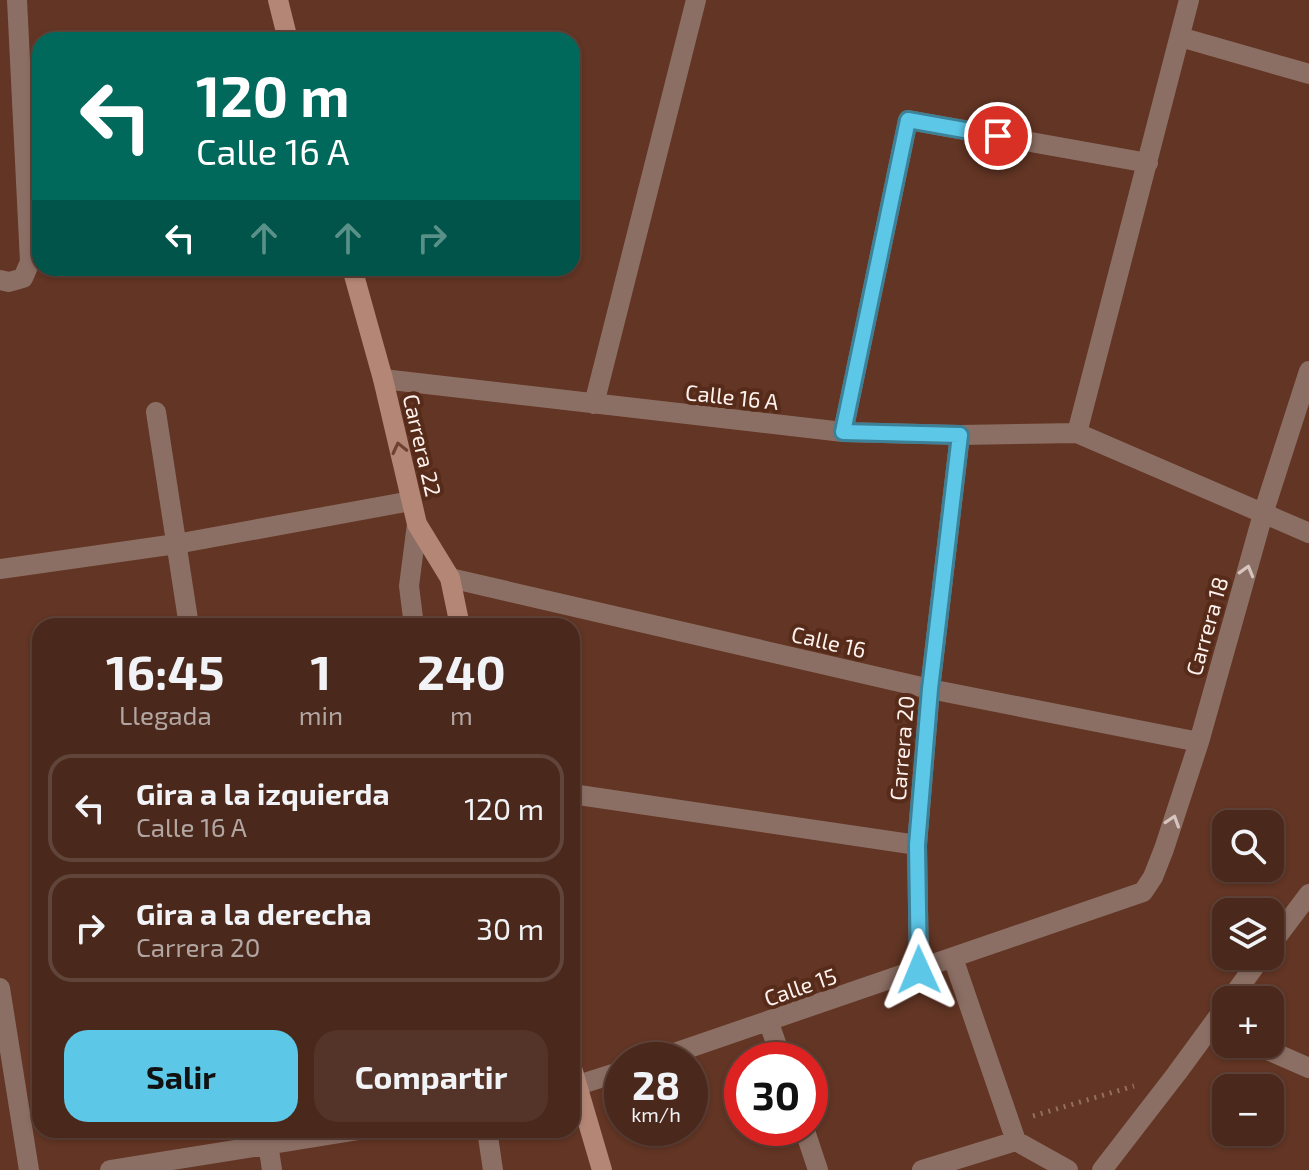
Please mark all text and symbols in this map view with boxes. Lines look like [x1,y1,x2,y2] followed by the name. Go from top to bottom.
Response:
[196,61,350,128] text: 120 m
[64,64,168,168] icon: left
[964,102,1032,170] pin
[976,114,1020,158] icon: arrive
[196,129,350,172] text: Calle 16 A
[158,216,202,260] icon: left
[242,216,286,260] icon: ahead
[326,216,370,260] icon: ahead
[410,216,454,260] icon: right
[684,378,780,414] street label: Calle 16 A
[399,391,447,499] street label: Carrera 22
[391,442,408,456] one-way arrow
[1238,565,1254,579] one-way arrow
[1179,574,1233,678] street label: Carrera 18
[789,620,869,662] street label: Calle 16
[106,642,225,700] text: 16:45
[310,642,331,700] text: 1
[417,642,506,700] text: 240
[883,694,919,802] street label: Carrera 20
[119,699,212,730] text: Llegada
[299,699,343,730] text: min
[450,699,473,730] text: m
[136,775,390,811] text: Gira a la izquierda
[68,786,112,830] icon: left
[464,790,544,826] text: 120 m
[1212,810,1284,1146] map controls
[1212,810,1284,882] button: search
[136,811,247,842] text: Calle 16 A
[1164,814,1180,828] one-way arrow
[136,895,372,931] text: Gira a la derecha
[1212,898,1284,970] button: layers
[68,906,112,950] icon: right
[476,910,544,946] text: 30 m
[877,928,961,1012] position arrow
[136,931,260,962] text: Carrera 20
[760,962,840,1010] street label: Calle 15
[1212,986,1284,1058] button: +
[64,1030,298,1122] button: Salir
[314,1030,548,1122] button: Compartir
[724,1042,828,1146] speed limit sign: 30
[632,1060,680,1108] text: 28
[1212,1074,1284,1146] button: −
[631,1102,681,1126] text: km/h

